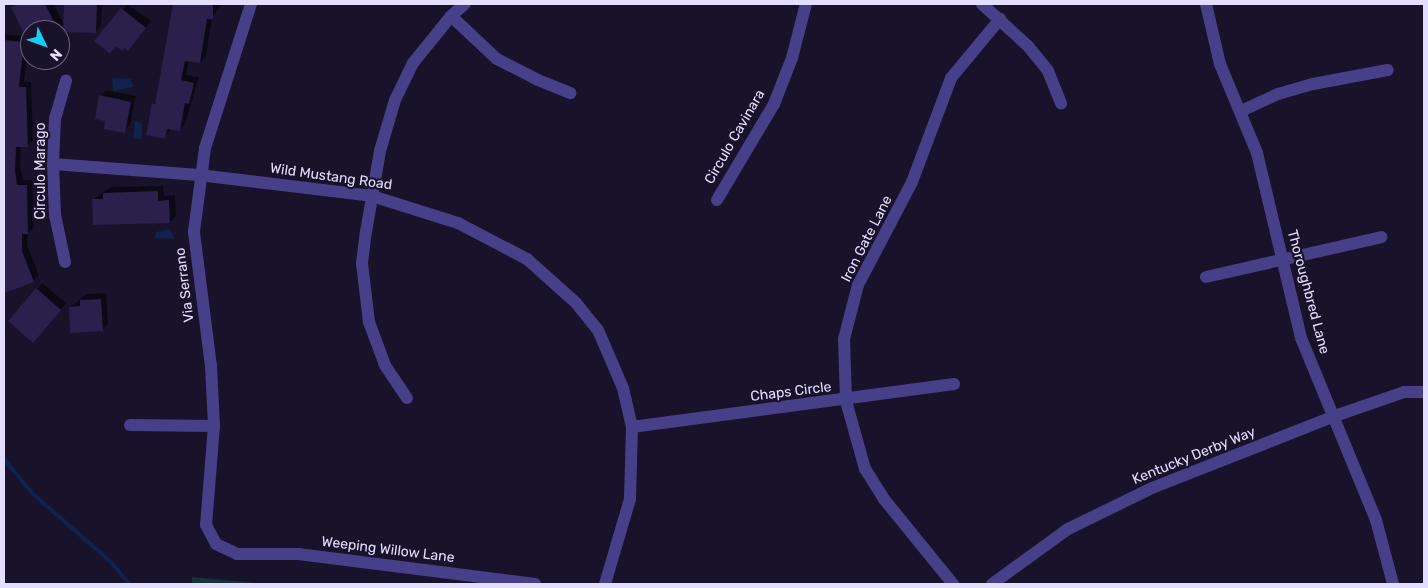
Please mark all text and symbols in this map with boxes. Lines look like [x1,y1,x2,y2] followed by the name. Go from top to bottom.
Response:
[20,20,70,70] north arrow
[46,45,65,64] text: N
[701,87,769,187] street label: Circulo Cavinara
[33,122,49,220] street label: Circulo Marago
[269,160,393,194] street label: Wild Mustang Road
[838,193,896,285] street label: Iron Gate Lane
[1283,228,1333,356] street label: Thoroughbred Lane
[172,247,198,323] street label: Via Serrano
[750,379,832,405] street label: Chaps Circle
[1129,423,1259,489] street label: Kentucky Derby Way
[320,533,456,567] street label: Weeping Willow Lane

